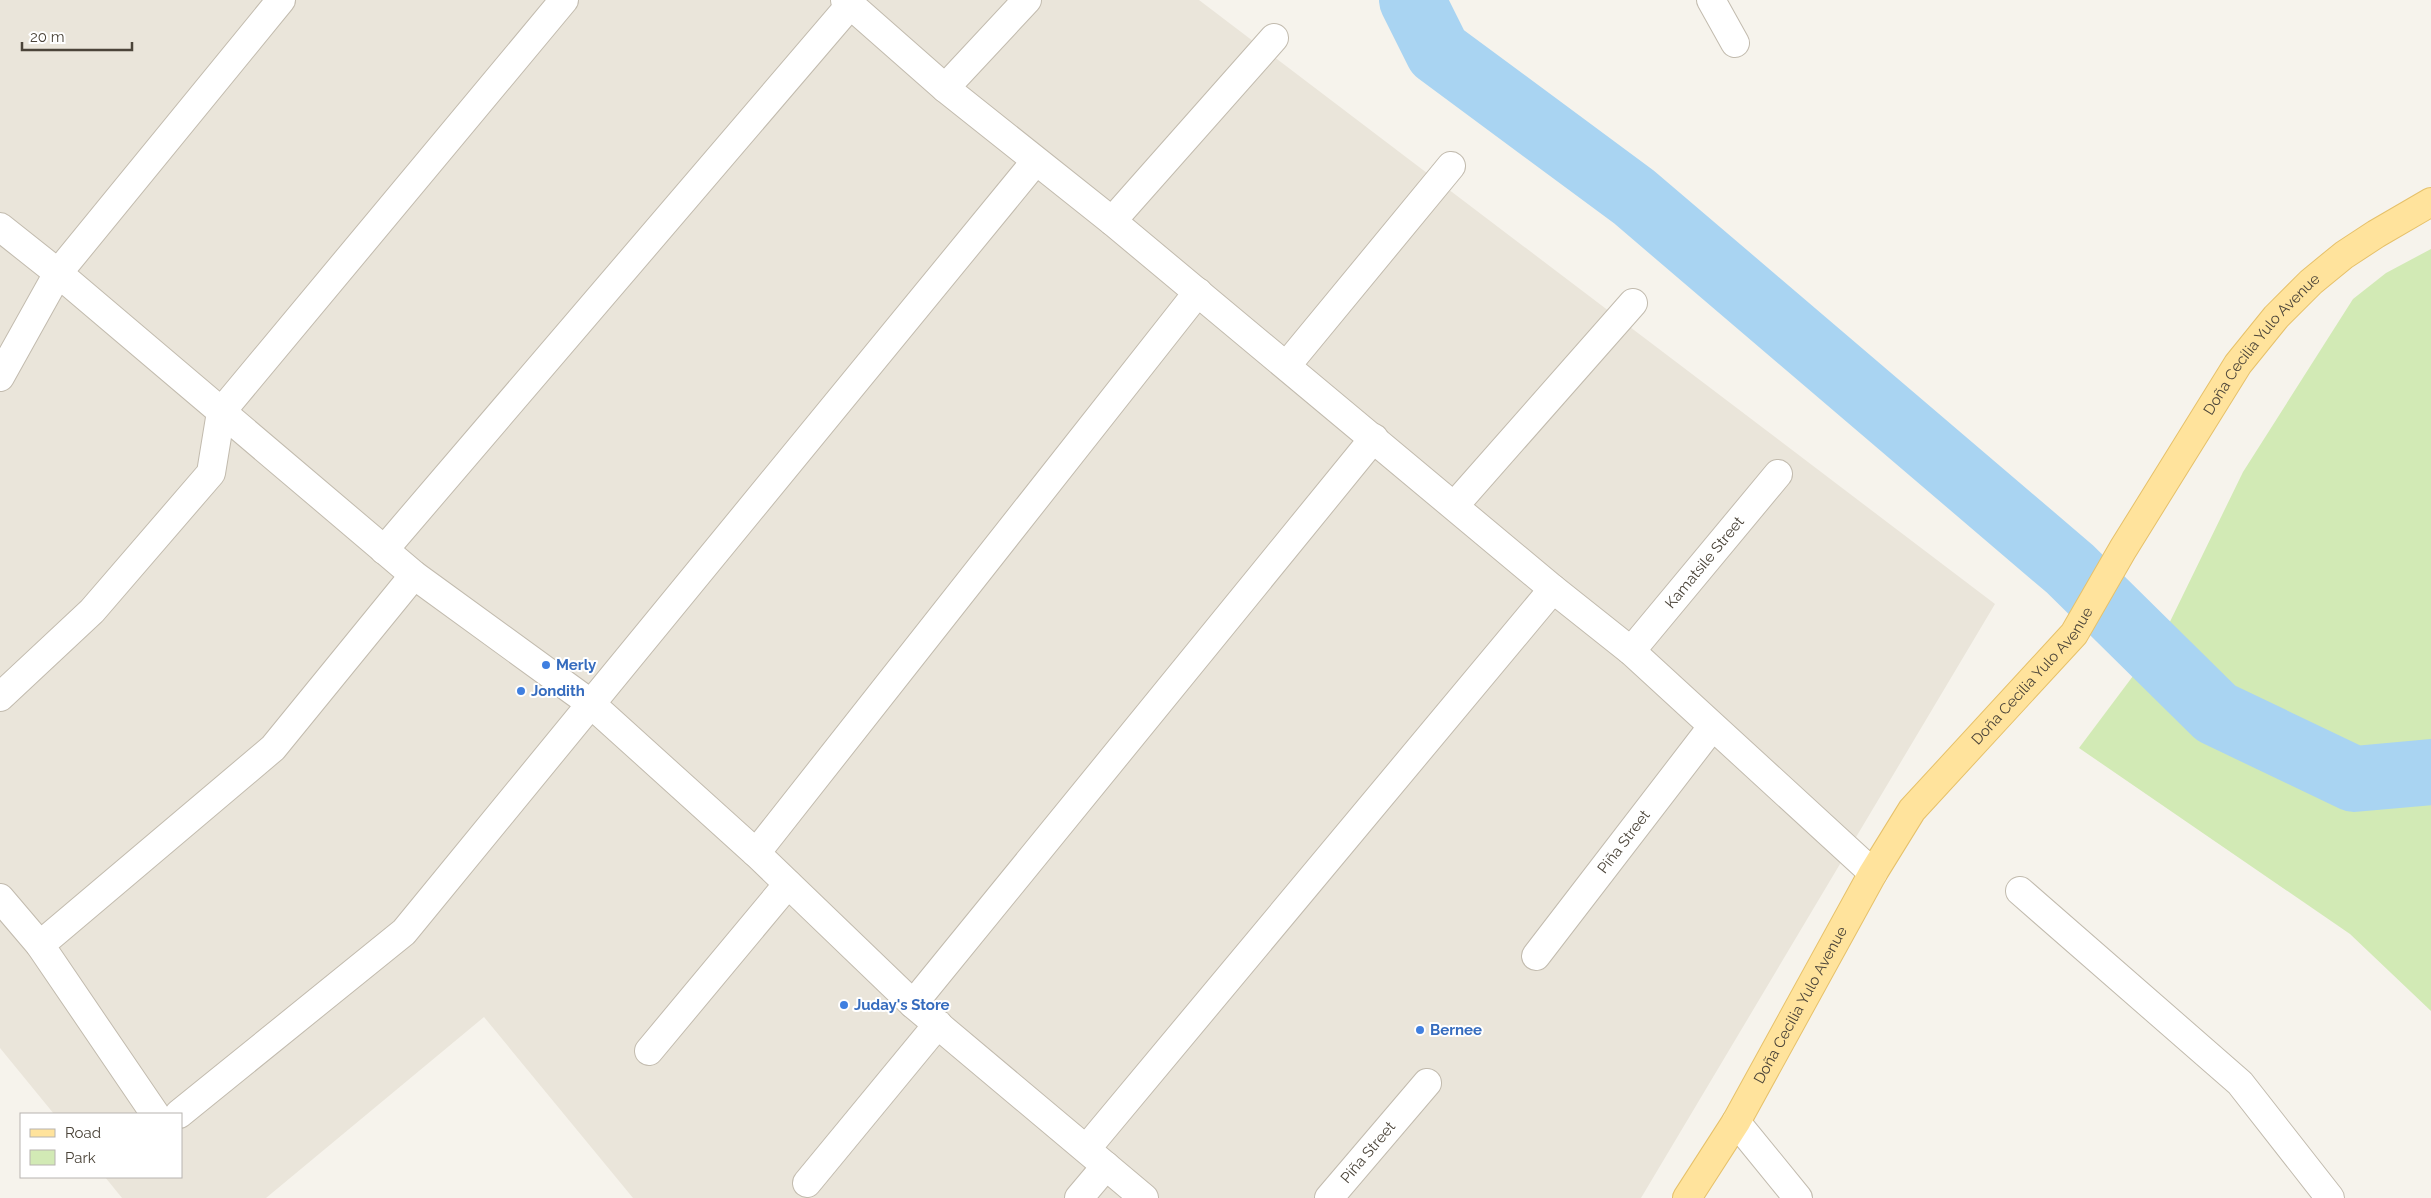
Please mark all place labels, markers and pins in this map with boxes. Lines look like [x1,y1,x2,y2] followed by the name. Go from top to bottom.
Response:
[556,656,597,674] place label: Merly
[540,659,552,671] marker: Merly
[531,682,585,700] place label: Jondith
[515,685,527,697] marker: Jondith
[854,996,950,1014] place label: Juday's Store
[838,999,850,1011] marker: Juday's Store
[1430,1021,1482,1039] place label: Bernee
[1414,1024,1426,1036] marker: Bernee

